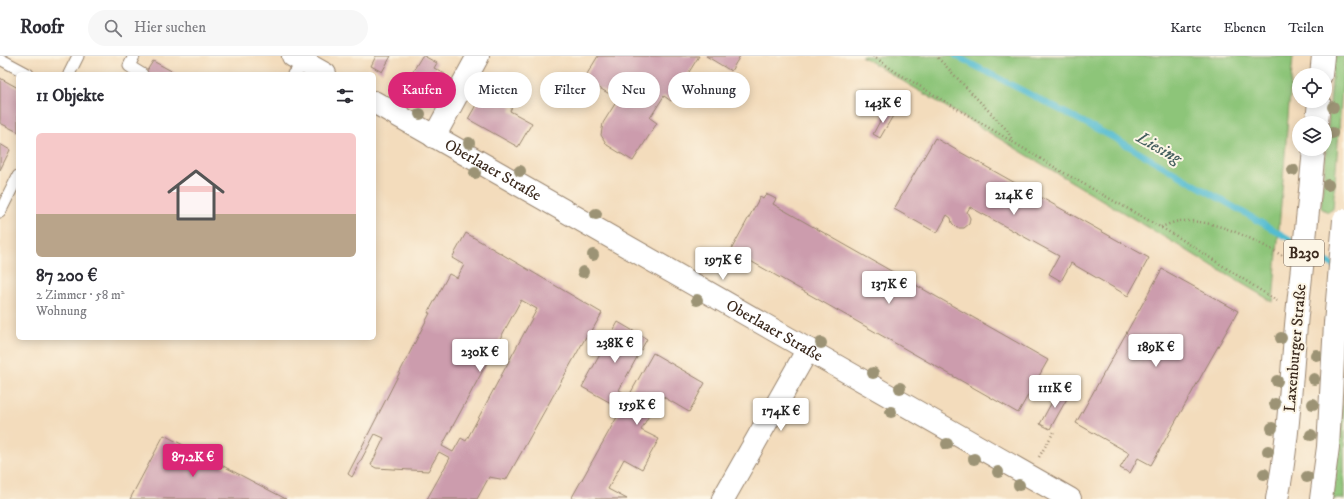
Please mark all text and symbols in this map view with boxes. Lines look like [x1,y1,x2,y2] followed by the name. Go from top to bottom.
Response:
[88,10,368,46] search box
[20,16,64,39] text: Roofr
[102,17,124,39] icon: search
[134,18,206,37] text: Hier suchen
[1170,19,1201,37] text: Karte
[1223,19,1266,37] text: Ebenen
[1288,19,1324,37] text: Teilen
[1292,68,1332,156] map controls
[1292,68,1332,108] button: locate
[388,72,456,108] chip: Kaufen
[464,72,532,108] chip: Mieten
[540,72,600,108] chip: Filter
[608,72,660,108] chip: Neu
[668,72,750,108] chip: Wohnung
[36,85,104,107] text: 11 Objekte
[334,85,356,107] icon: filters
[850,90,916,124] pin: 143K €
[865,95,901,111] text: 143K €
[1292,116,1332,156] button: layers
[1132,126,1187,170] water label: Liesing
[441,134,545,206] street label: Oberlaaer Straße
[160,159,232,231] icon: home
[981,182,1047,216] pin: 214K €
[995,187,1033,203] text: 214K €
[1284,240,1324,266] road number: B230
[690,247,756,281] pin: 197K €
[704,252,742,268] text: 197K €
[36,265,97,287] text: 87 200 €
[856,271,922,305] pin: 137K €
[871,276,907,292] text: 137K €
[1279,283,1311,413] street label: Laxenburger Straße
[36,287,125,303] text: 2 Zimmer · 58 m²
[722,295,827,366] street label: Oberlaaer Straße
[36,303,86,319] text: Wohnung
[582,330,648,364] pin: 238K €
[1123,334,1189,368] pin: 189K €
[596,335,634,351] text: 238K €
[447,339,513,373] pin: 230K €
[1137,339,1175,355] text: 189K €
[461,344,499,360] text: 230K €
[1022,375,1088,409] pin: 111K €
[1038,380,1072,396] text: 111K €
[604,392,670,426] pin: 159K €
[618,397,656,413] text: 159K €
[748,398,814,432] pin: 174K €
[762,403,800,419] text: 174K €
[156,444,230,478] pin: 87.2K €
[172,449,214,465] text: 87.2K €

